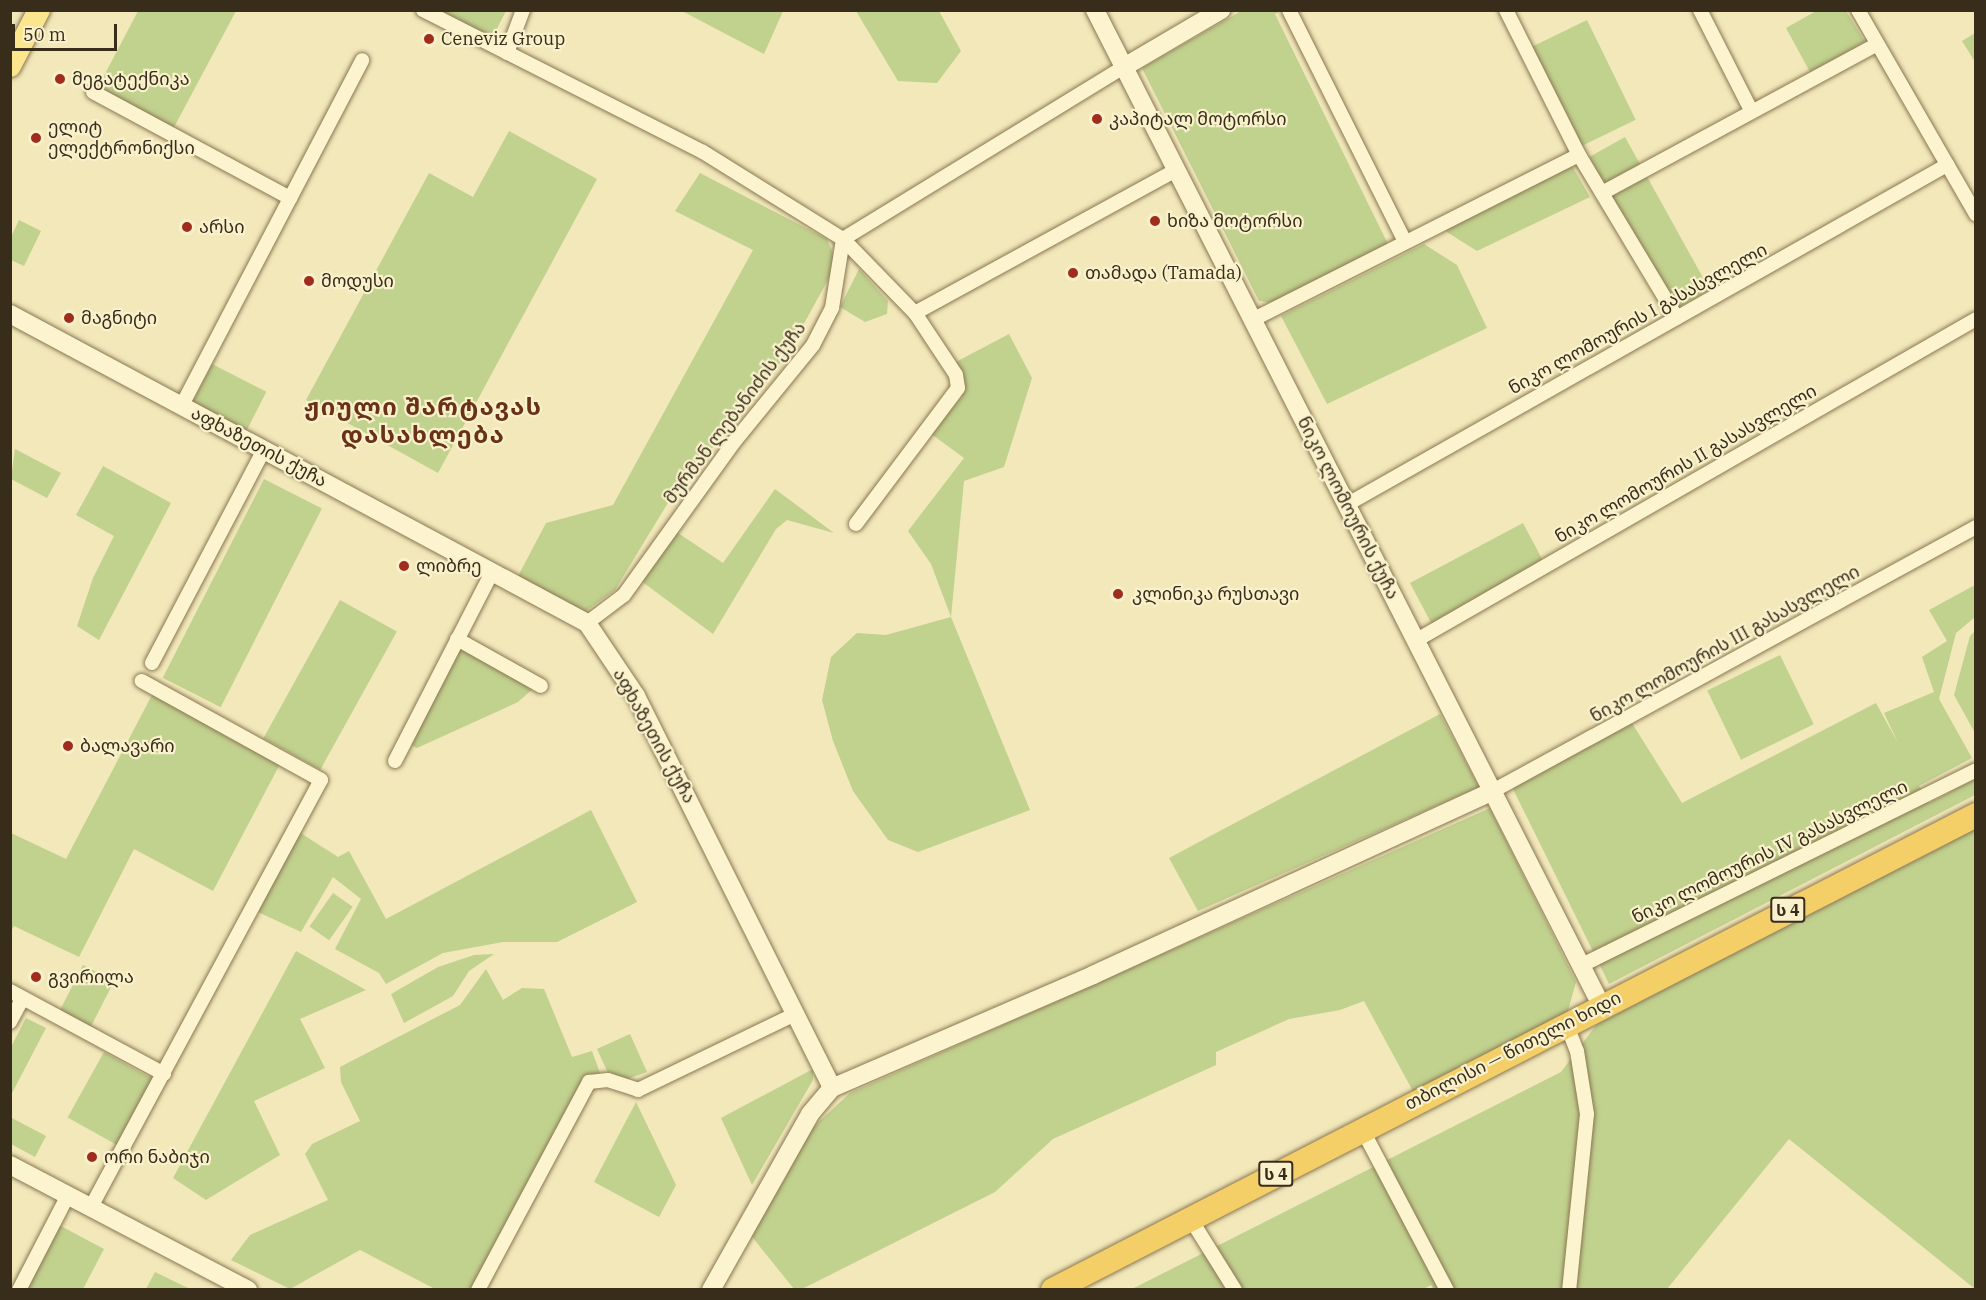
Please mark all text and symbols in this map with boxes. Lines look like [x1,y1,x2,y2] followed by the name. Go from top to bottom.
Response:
[15,12,120,50] scale bar
[23,23,66,46] text: 50 m
[441,28,565,50] place label: Ceneviz Group
[422,32,436,46] marker: Ceneviz Group
[72,68,190,90] place label: მეგატექნიკა
[53,72,67,86] marker: მეგატექნიკა
[1109,108,1287,130] place label: კაპიტალ მოტორსი
[1090,112,1104,126] marker: კაპიტალ მოტორსი
[48,117,195,160] place label: ელიტ ელექტრონიქსი
[29,131,43,145] marker: ელიტ ელექტრონიქსი
[1167,210,1303,232] place label: ხიზა მოტორსი
[1148,214,1162,228] marker: ხიზა მოტორსი
[199,216,245,238] place label: არსი
[180,220,194,234] marker: არსი
[1505,239,1771,399] street label: ნიკო ლომოურის I გასასვლელი
[1085,262,1242,284] place label: თამადა (Tamada)
[1066,266,1080,280] marker: თამადა (Tamada)
[321,270,394,292] place label: მოდუსი
[302,274,316,288] marker: მოდუსი
[81,307,157,329] place label: მაგნიტი
[62,311,76,325] marker: მაგნიტი
[659,318,811,508] street label: მურმან ლებანიძის ქუჩა
[1551,380,1821,548] street label: ნიკო ლომოურის II გასასვლელი
[304,393,542,449] district label: ჟიული შარტავას დასახლება
[187,402,331,492] street label: აფხაზეთის ქუჩა
[1293,413,1403,603] street label: ნიკო ლომოურის ქუჩა
[416,555,482,577] place label: ლიბრე
[397,559,411,573] marker: ლიბრე
[1587,561,1863,727] street label: ნიკო ლომოურის III გასასვლელი
[1132,583,1299,605] place label: კლინიკა რუსთავი
[1109,585,1127,603] marker: კლინიკა რუსთავი
[608,665,700,807] street label: აფხაზეთის ქუჩა
[80,735,175,757] place label: ბალავარი
[61,739,75,753] marker: ბალავარი
[1629,776,1911,928] street label: ნიკო ლომოურის IV გასასვლელი
[1770,897,1806,923] road number: ს 4
[48,966,134,988] place label: გვირილა
[29,970,43,984] marker: გვირილა
[1401,987,1625,1115] street label: თბილისი — წითელი ხიდი
[104,1146,210,1168] place label: ორი ნაბიჯი
[85,1150,99,1164] marker: ორი ნაბიჯი
[1258,1161,1294,1187] road number: ს 4

